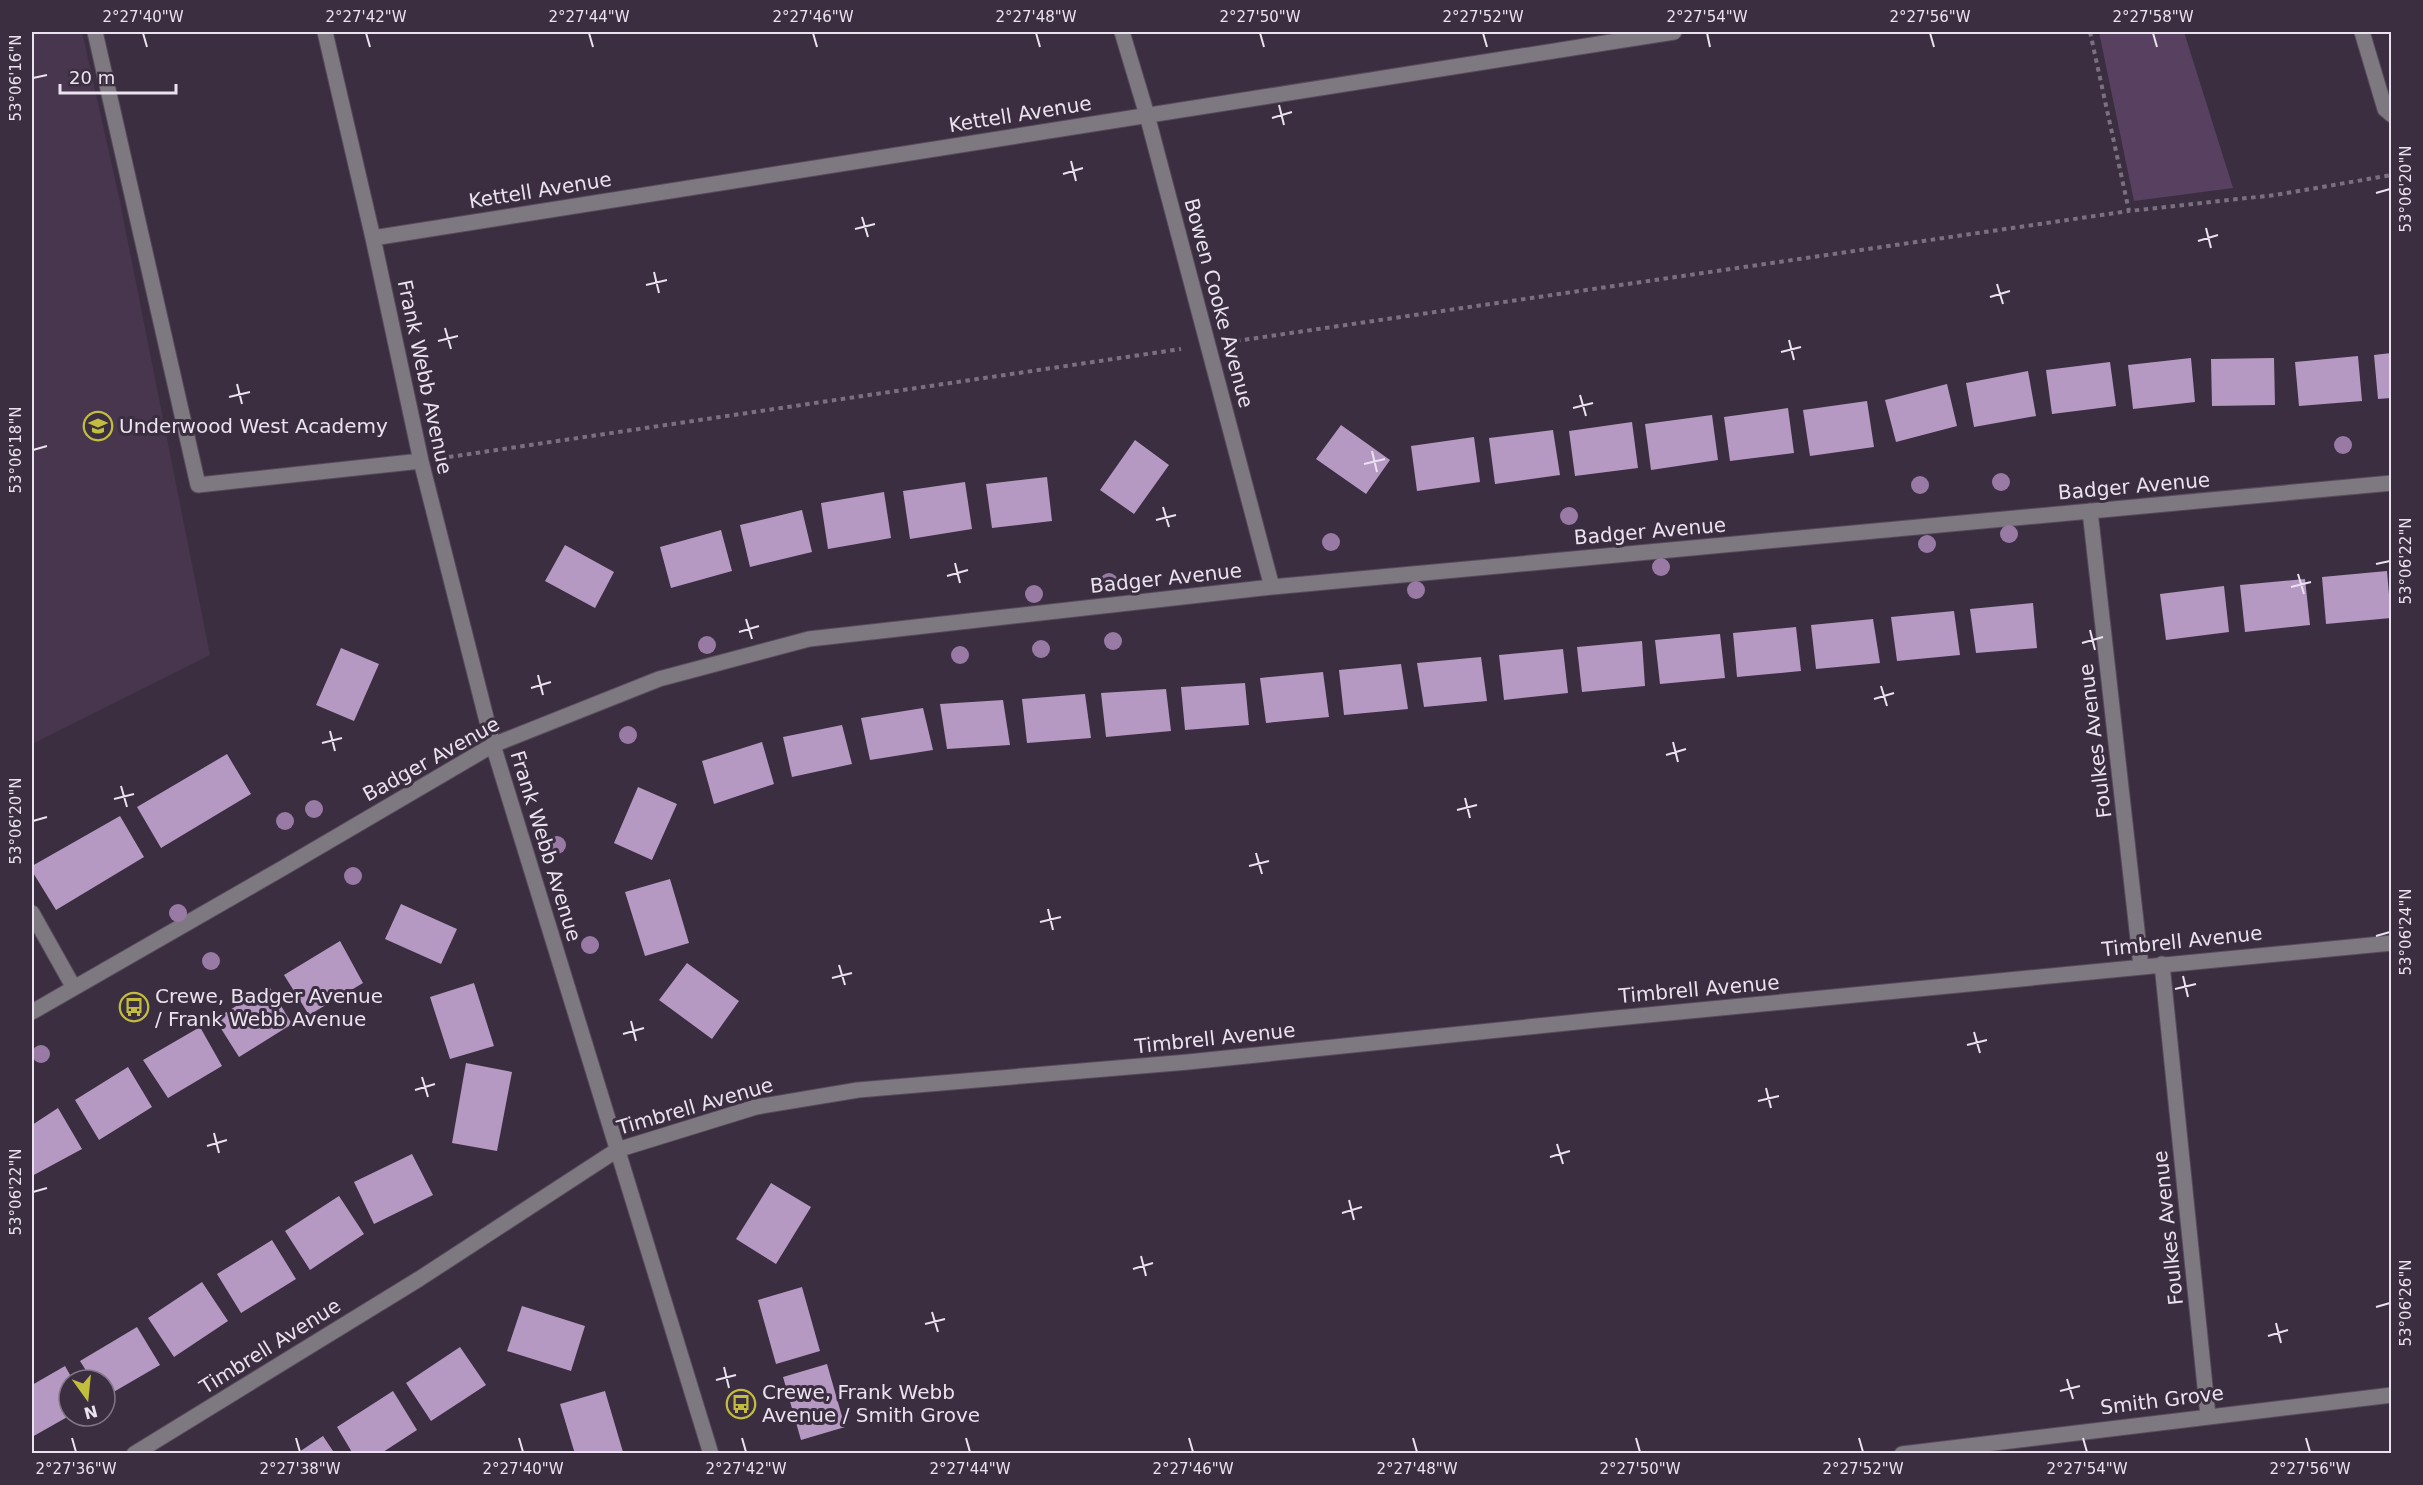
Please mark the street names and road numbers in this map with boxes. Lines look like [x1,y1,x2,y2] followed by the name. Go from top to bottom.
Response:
[947,91,1093,137] street label: Kettell Avenue
[467,167,613,213] street label: Kettell Avenue
[1179,196,1259,410] street label: Bowen Cooke Avenue
[393,278,457,476] street label: Frank Webb Avenue
[2057,467,2211,505] street label: Badger Avenue
[1573,512,1727,550] street label: Badger Avenue
[1089,558,1243,598] street label: Badger Avenue
[2074,662,2116,820] street label: Foulkes Avenue
[358,712,504,806] street label: Badger Avenue
[506,748,586,944] street label: Frank Webb Avenue
[2100,921,2263,961] street label: Timbrell Avenue
[1617,970,1780,1008] street label: Timbrell Avenue
[1133,1018,1296,1058] street label: Timbrell Avenue
[613,1072,776,1140] street label: Timbrell Avenue
[2148,1149,2188,1307] street label: Foulkes Avenue
[194,1293,345,1399] street label: Timbrell Avenue
[2099,1381,2225,1419] street label: Smith Grove

